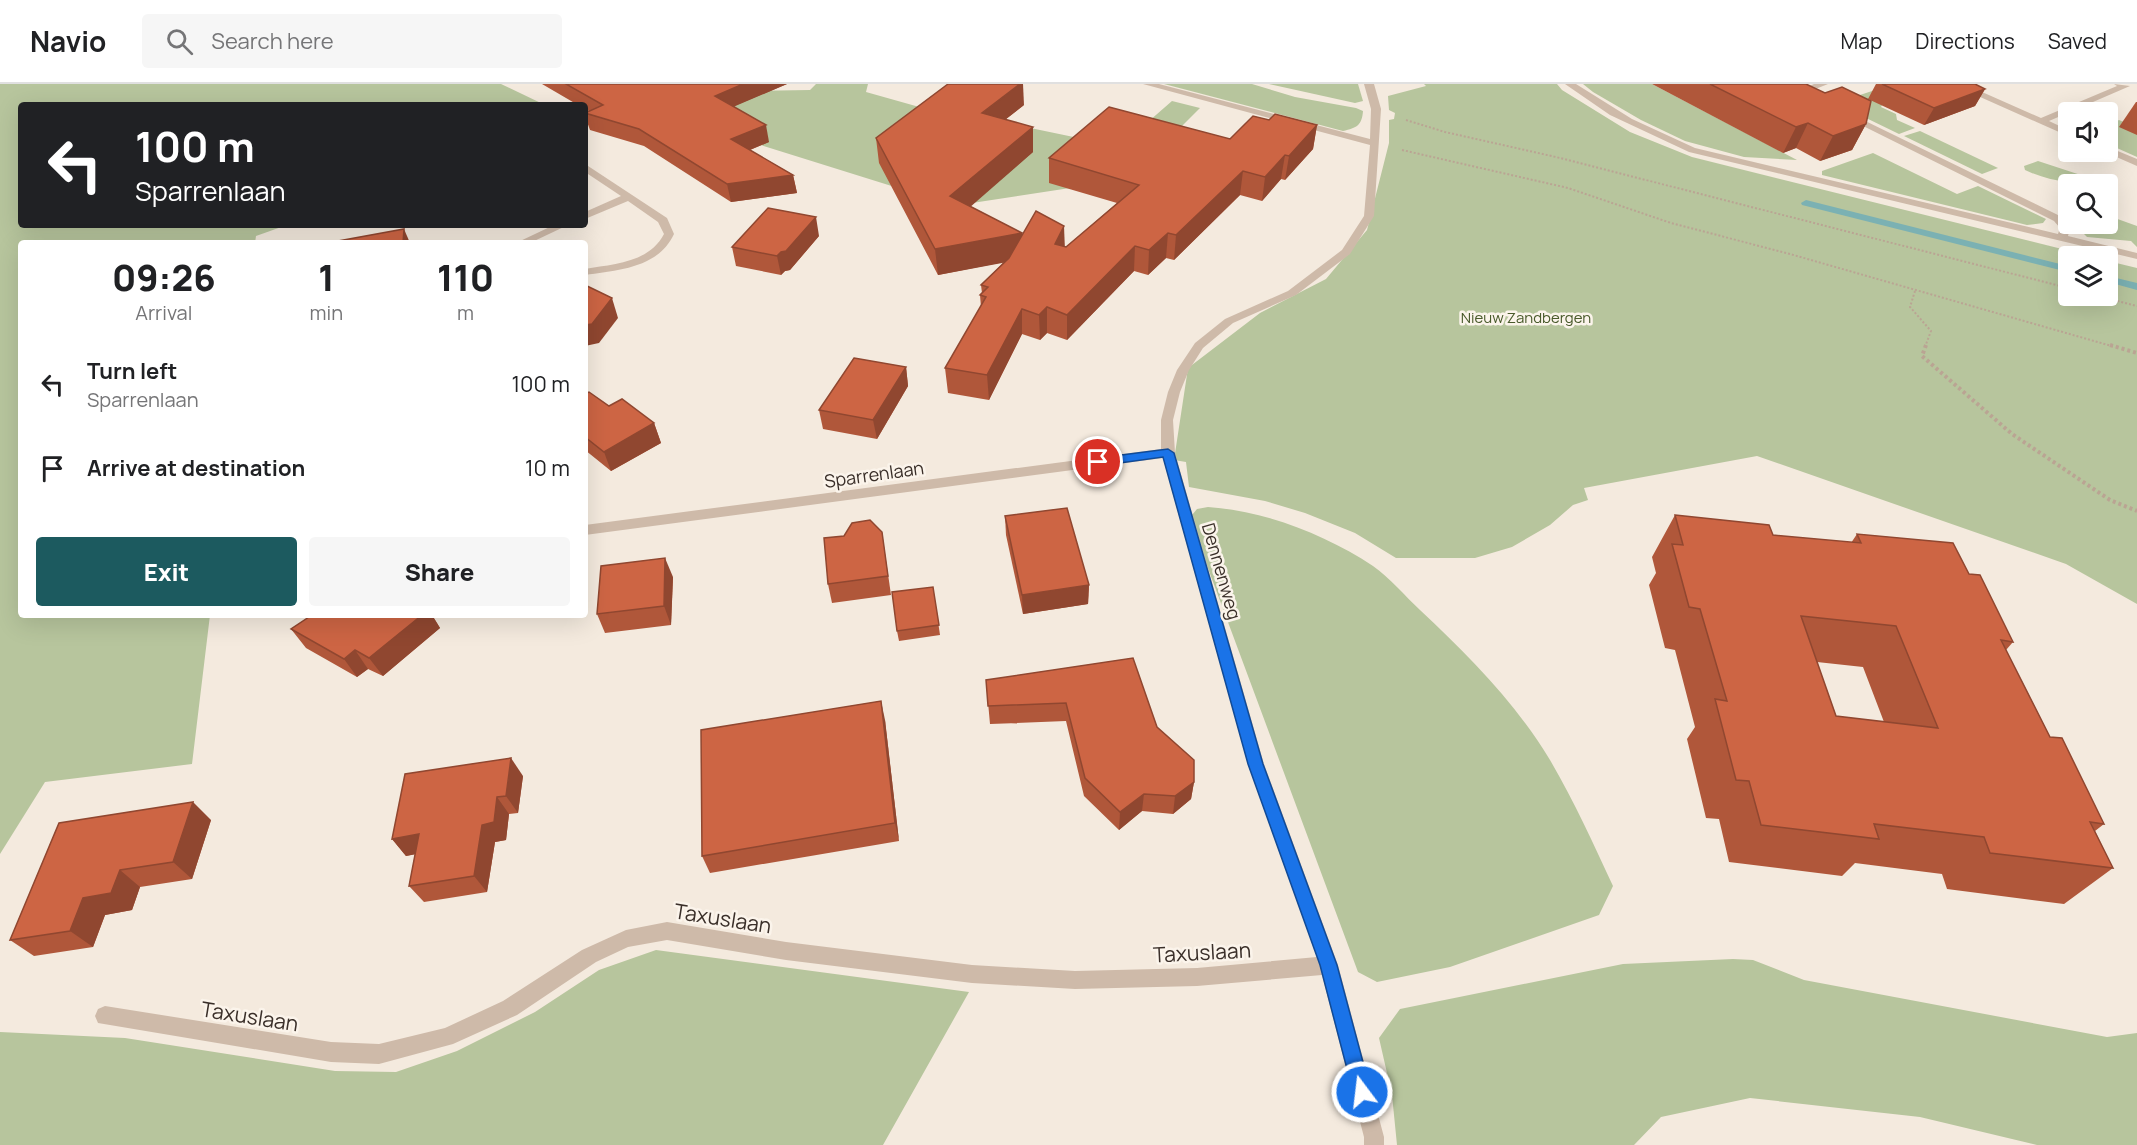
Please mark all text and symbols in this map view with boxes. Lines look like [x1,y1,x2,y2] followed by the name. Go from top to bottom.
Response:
[142,14,562,68] search box
[30,22,106,60] text: Navio
[163,25,196,58] icon: search
[211,26,334,56] text: Search here
[1841,27,1882,55] text: Map
[1915,27,2015,55] text: Directions
[2048,27,2107,55] text: Saved
[2058,102,2118,306] map controls
[2058,102,2118,162] button: sound
[135,117,255,175] text: 100 m
[36,126,114,204] icon: left
[135,172,286,209] text: Sparrenlaan
[2058,174,2118,234] button: search
[2058,246,2118,306] button: layers
[112,253,216,302] text: 09:26
[318,253,335,302] text: 1
[437,253,494,302] text: 110
[135,299,192,326] text: Arrival
[310,299,343,326] text: min
[457,299,474,326] text: m
[1461,307,1591,328] park label: Nieuw Zandbergen
[87,356,177,386] text: Turn left
[36,368,69,401] icon: left
[512,369,570,399] text: 100 m
[87,386,199,413] text: Sparrenlaan
[1072,436,1123,487] pin
[1081,445,1114,478] icon: arrive
[36,452,69,485] icon: arrive
[87,453,305,483] text: Arrive at destination
[525,453,570,483] text: 10 m
[823,455,925,493] street label: Sparrenlaan
[1197,520,1247,622] street label: Dennenweg
[36,537,297,606] button: Exit
[309,537,570,606] button: Share
[672,897,774,939] street label: Taxuslaan
[1152,935,1252,969] street label: Taxuslaan
[199,995,301,1037] street label: Taxuslaan
[1330,1060,1394,1124] position arrow

